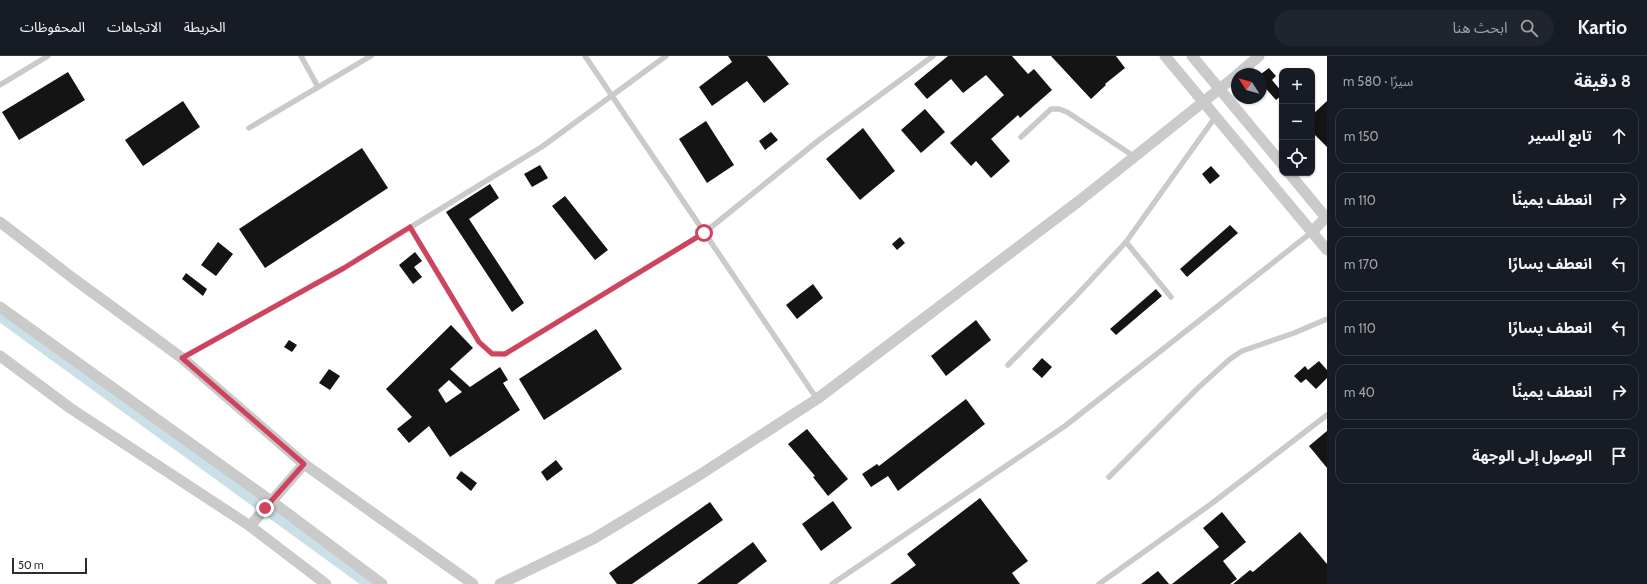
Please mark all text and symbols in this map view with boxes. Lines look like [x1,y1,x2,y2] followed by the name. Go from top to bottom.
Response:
[1274,10,1554,46] search box
[1578,16,1627,39] text: Kartio
[1518,17,1540,39] icon: search
[20,18,85,36] text: المحفوظات
[107,18,162,36] text: الاتجاهات
[184,18,226,36] text: الخريطة
[1452,19,1508,37] text: ابحث هنا
[1231,68,1267,104] north arrow
[1279,68,1315,176] map controls
[1279,68,1315,104] button: +
[1574,71,1631,91] text: 8 دقيقة
[1343,73,1413,89] text: سيرًا · 580 m
[1279,104,1315,140] button: −
[1608,125,1630,147] icon: ahead
[1528,127,1592,145] text: تابع السير
[1344,128,1379,144] text: 150 m
[1279,140,1315,176] button: locate
[1608,189,1630,211] icon: right
[1512,191,1592,209] text: انعطف يمينًا
[1344,192,1376,208] text: 110 m
[695,224,713,242] route start
[1608,253,1630,275] icon: left
[1508,255,1592,273] text: انعطف يسارًا
[1344,256,1378,272] text: 170 m
[1608,317,1630,339] icon: left
[1508,319,1592,337] text: انعطف يسارًا
[1344,320,1376,336] text: 110 m
[1608,381,1630,403] icon: right
[1512,383,1592,401] text: انعطف يمينًا
[1344,384,1375,400] text: 40 m
[1608,445,1630,467] icon: arrive
[1472,447,1592,465] text: الوصول إلى الوجهة
[256,499,274,517] route end
[12,556,87,575] scale bar
[18,558,44,572] text: 50 m

